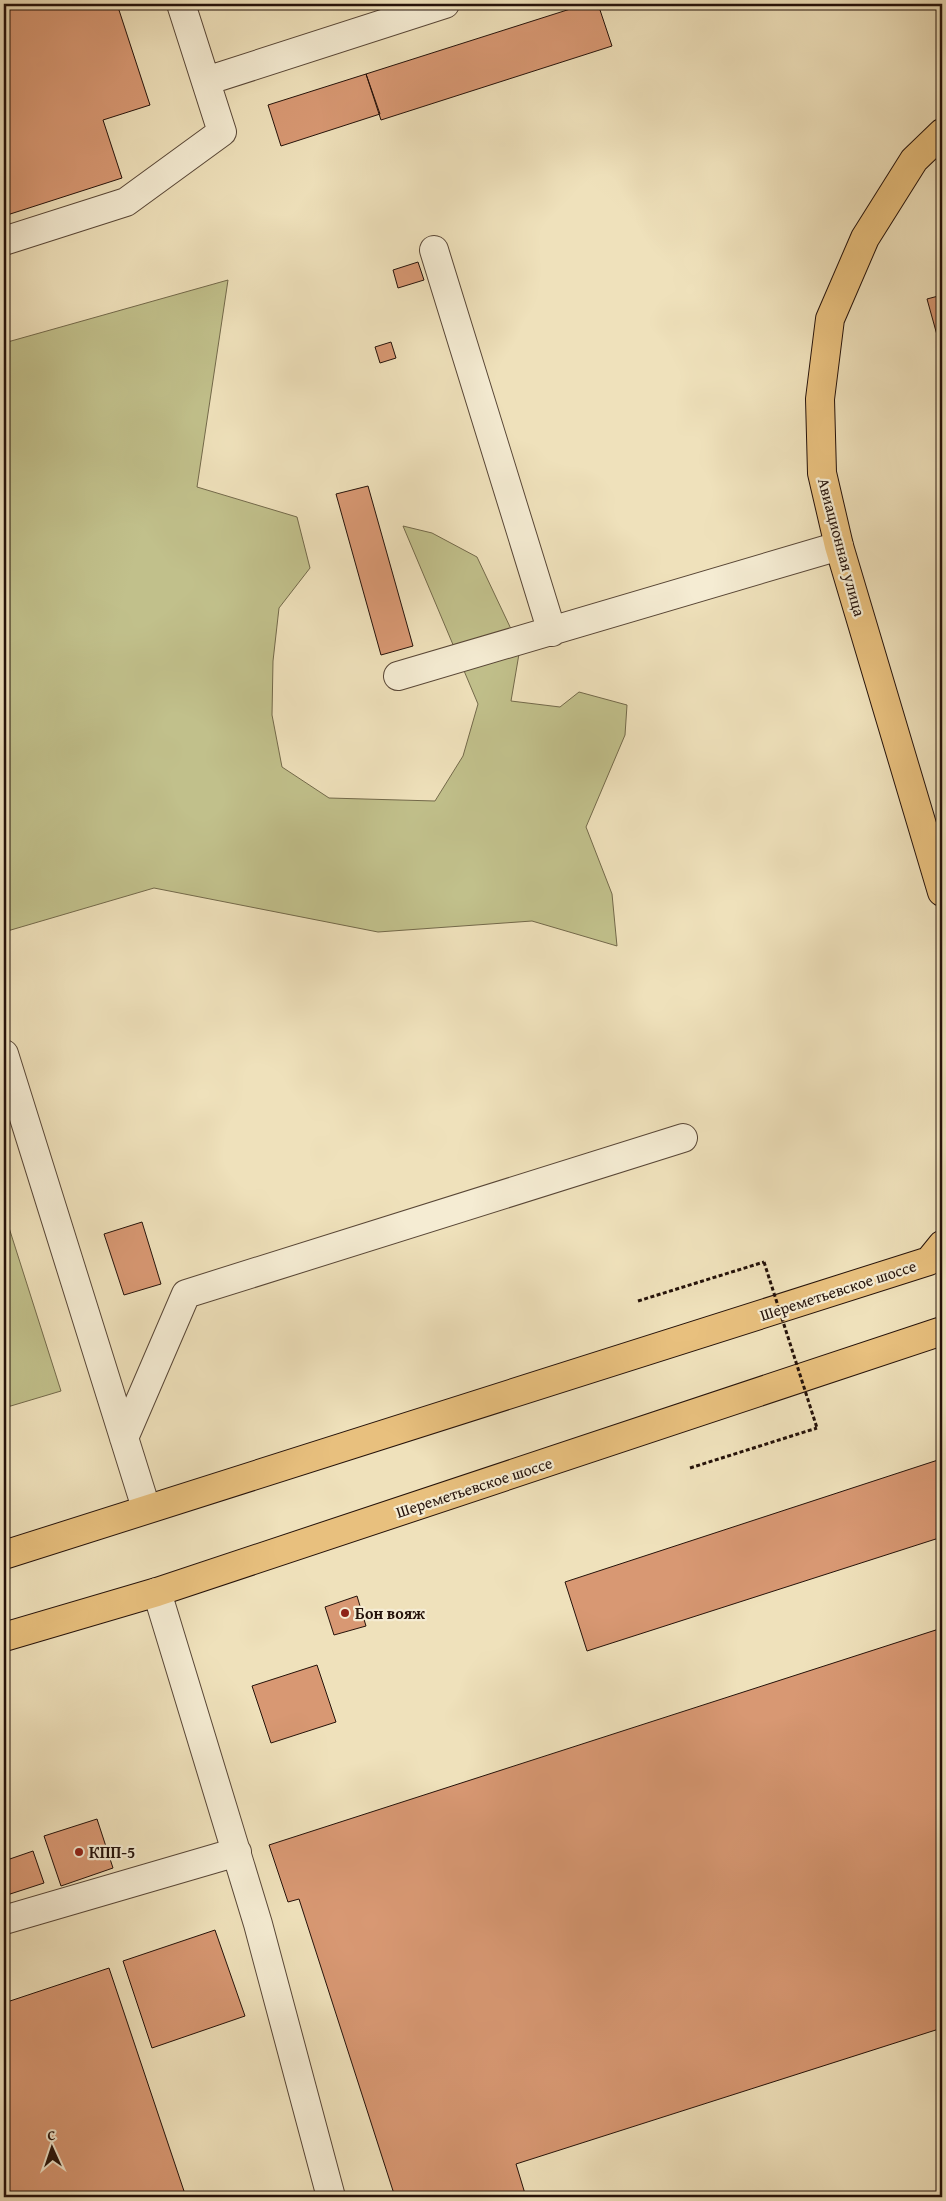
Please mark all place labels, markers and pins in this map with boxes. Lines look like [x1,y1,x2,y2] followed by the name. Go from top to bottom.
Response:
[355,1601,425,1625] place label: Бон вояж
[339,1607,351,1619] marker: Бон вояж
[89,1840,135,1864] place label: КПП-5
[73,1846,85,1858] marker: КПП-5

